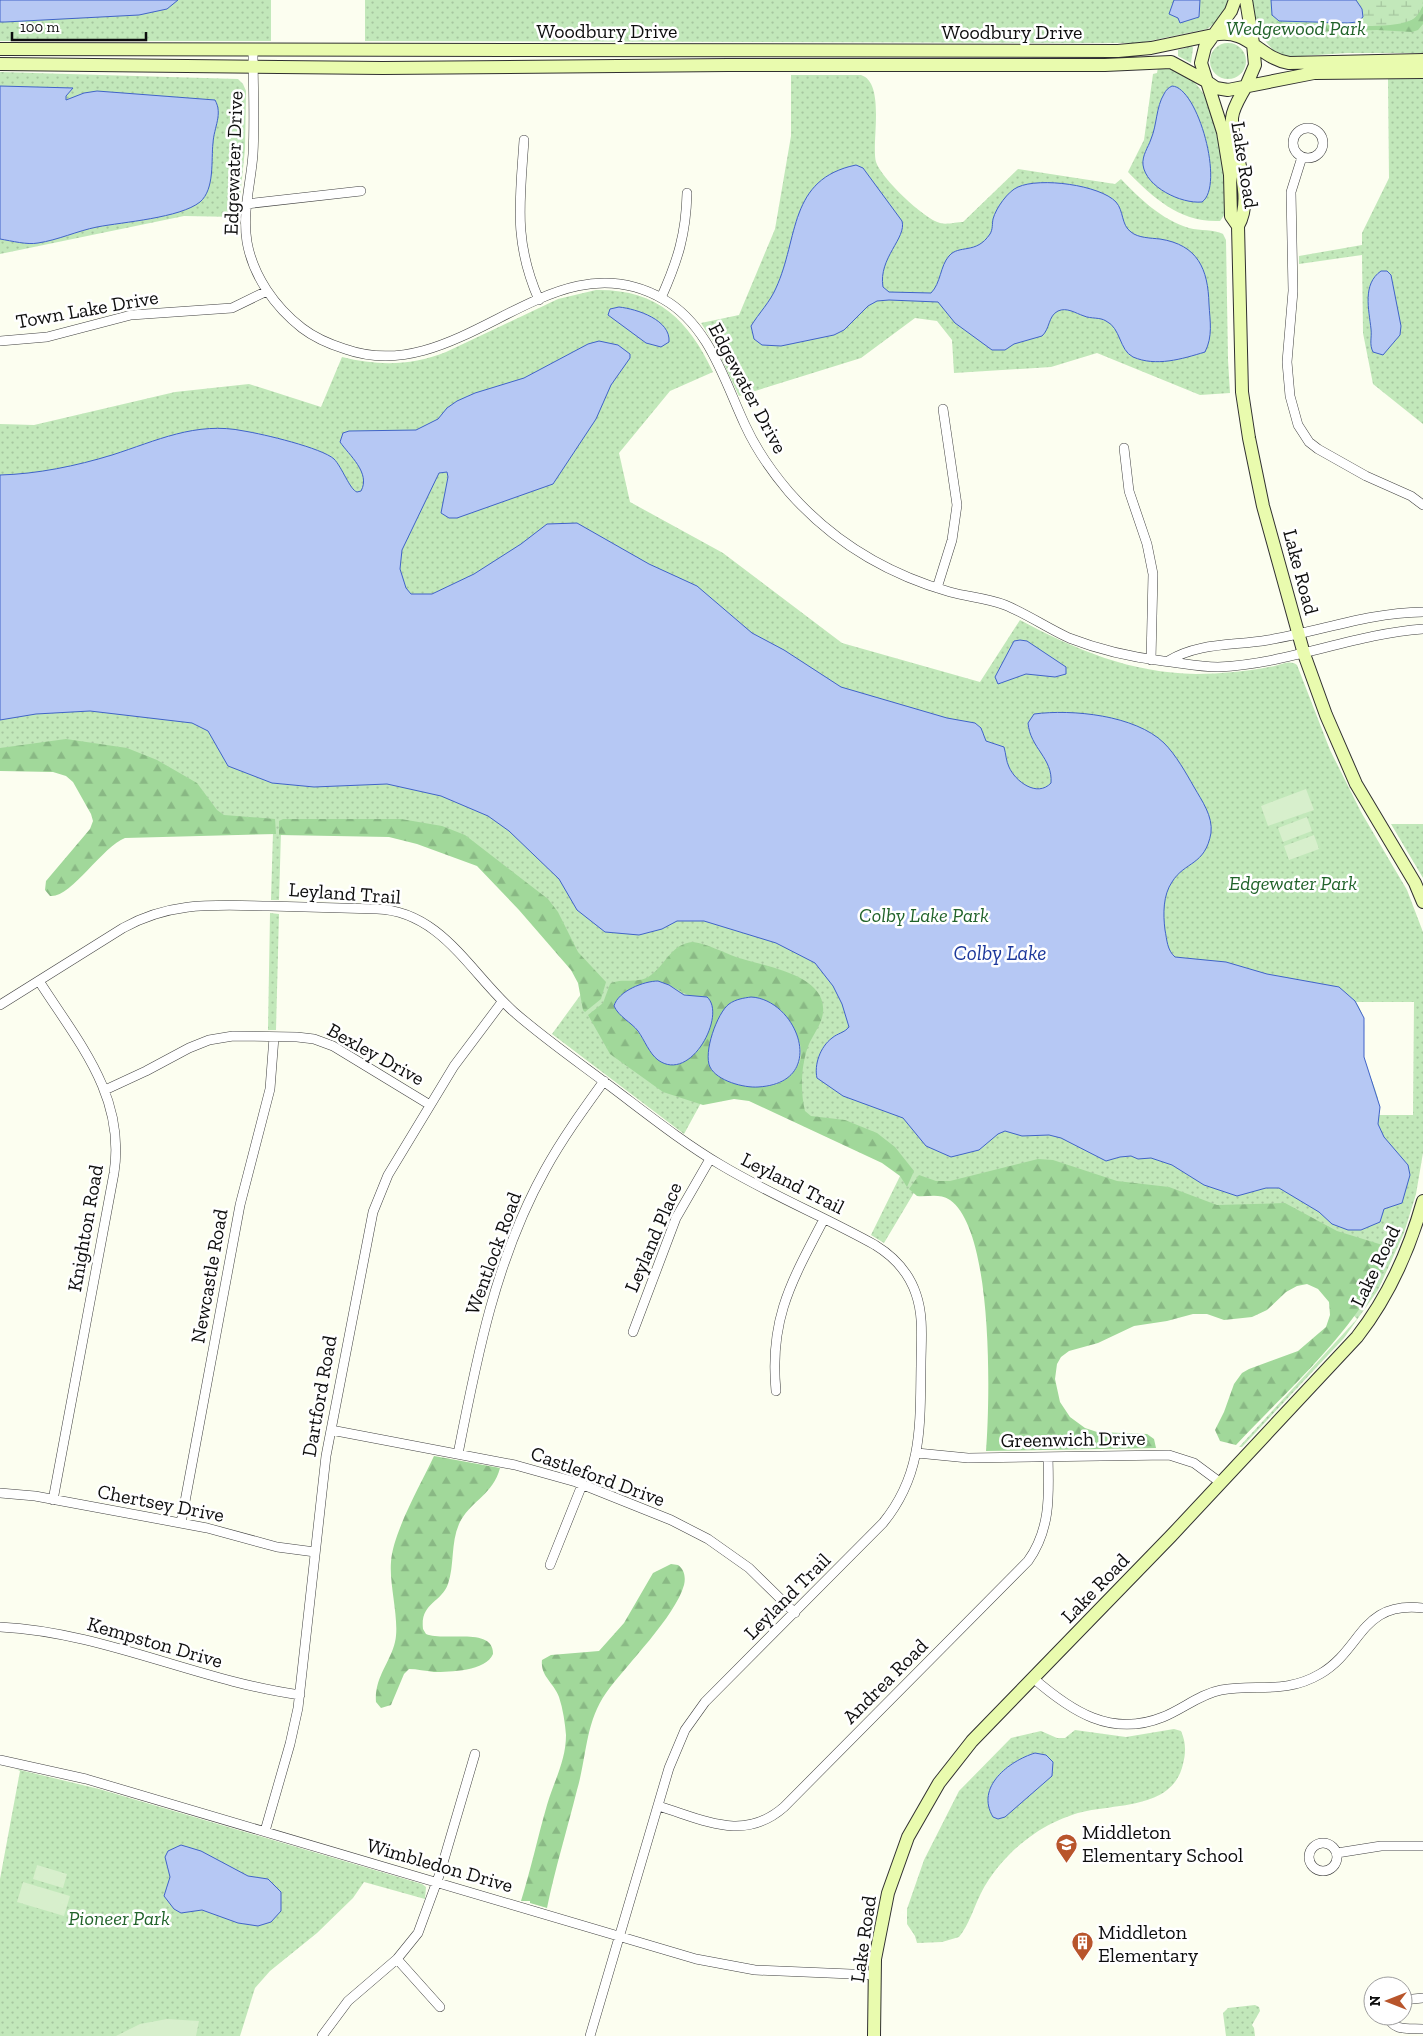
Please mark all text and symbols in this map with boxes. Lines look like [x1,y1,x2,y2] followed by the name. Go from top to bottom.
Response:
[12,10,146,42] scale bar
[1226,16,1366,40] park label: Wedgewood Park
[20,18,59,36] text: 100 m
[537,19,677,43] street label: Woodbury Drive
[942,20,1082,44] street label: Woodbury Drive
[218,90,248,236] street label: Edgewater Drive
[1226,120,1264,210] street label: Lake Road
[14,285,160,333] street label: Town Lake Drive
[704,319,792,457] street label: Edgewater Drive
[1278,527,1324,617] street label: Lake Road
[1229,871,1357,895] park label: Edgewater Park
[288,877,402,909] street label: Leyland Trail
[859,903,989,927] park label: Colby Lake Park
[954,940,1047,965] water label: Colby Lake
[323,1017,429,1091] street label: Bexley Drive
[737,1147,849,1219] street label: Leyland Trail
[62,1163,108,1293] street label: Knighton Road
[619,1178,687,1296] street label: Leyland Place
[460,1188,526,1318] street label: Wentlock Road
[185,1207,233,1345] street label: Newcastle Road
[1345,1221,1405,1311] street label: Lake Road
[297,1333,341,1459] street label: Dartford Road
[1000,1426,1146,1452] street label: Greenwich Drive
[528,1441,668,1511] street label: Castleford Drive
[96,1479,226,1527] street label: Chertsey Drive
[739,1548,835,1644] street label: Leyland Trail
[1056,1548,1134,1628] street label: Lake Road
[85,1611,225,1673] street label: Kempston Drive
[837,1633,933,1729] street label: Andrea Road
[1082,1820,1243,1867] place label: Middleton Elementary School
[1054,1832,1078,1863] school or university icon: Middleton Elementary School
[364,1833,516,1897] street label: Wimbledon Drive
[845,1894,881,1984] street label: Lake Road
[68,1906,170,1930] park label: Pioneer Park
[1098,1920,1199,1967] place label: Middleton Elementary
[1070,1931,1094,1962] building icon: Middleton Elementary
[1363,1976,1413,2026] north arrow
[1367,1995,1384,2006] text: N

